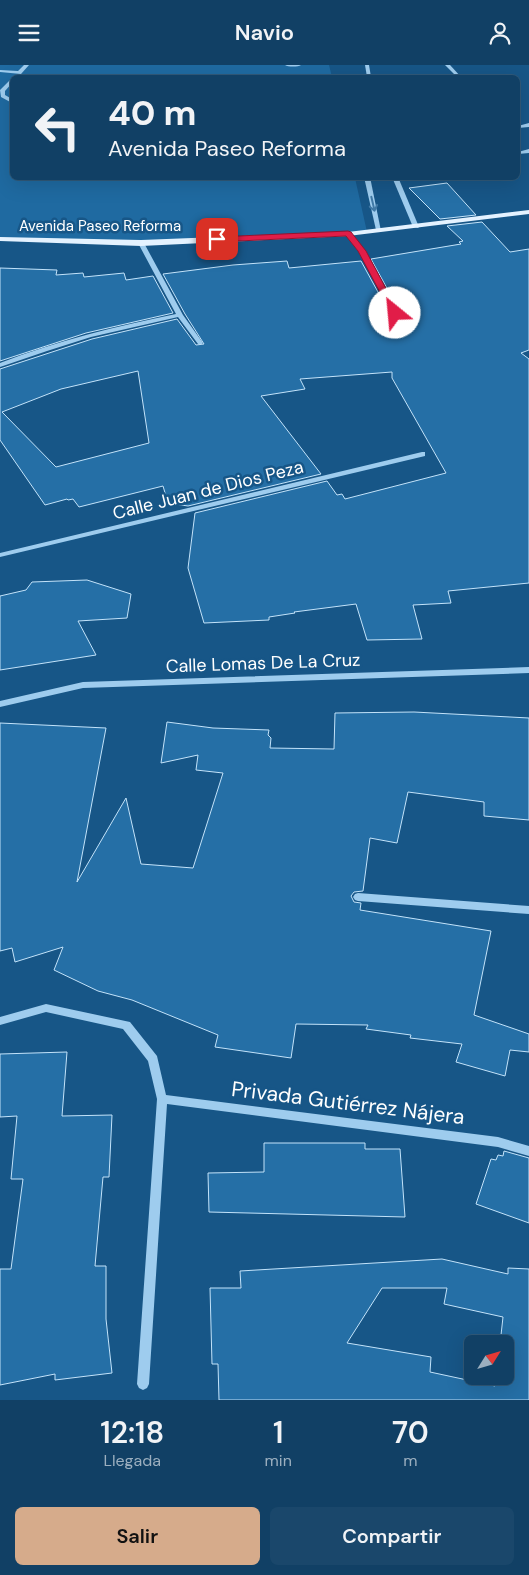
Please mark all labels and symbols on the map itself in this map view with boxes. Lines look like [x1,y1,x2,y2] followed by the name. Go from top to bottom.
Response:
[369,195,378,211] one-way arrow
[19,216,181,236] street label: Avenida Paseo Reforma
[196,218,238,260] pin
[368,286,420,338] position arrow
[110,455,306,525] street label: Calle Juan de Dios Peza
[165,648,361,678] street label: Calle Lomas De La Cruz
[230,1075,466,1131] street label: Privada Gutiérrez Nájera
[464,1335,514,1385] north arrow

